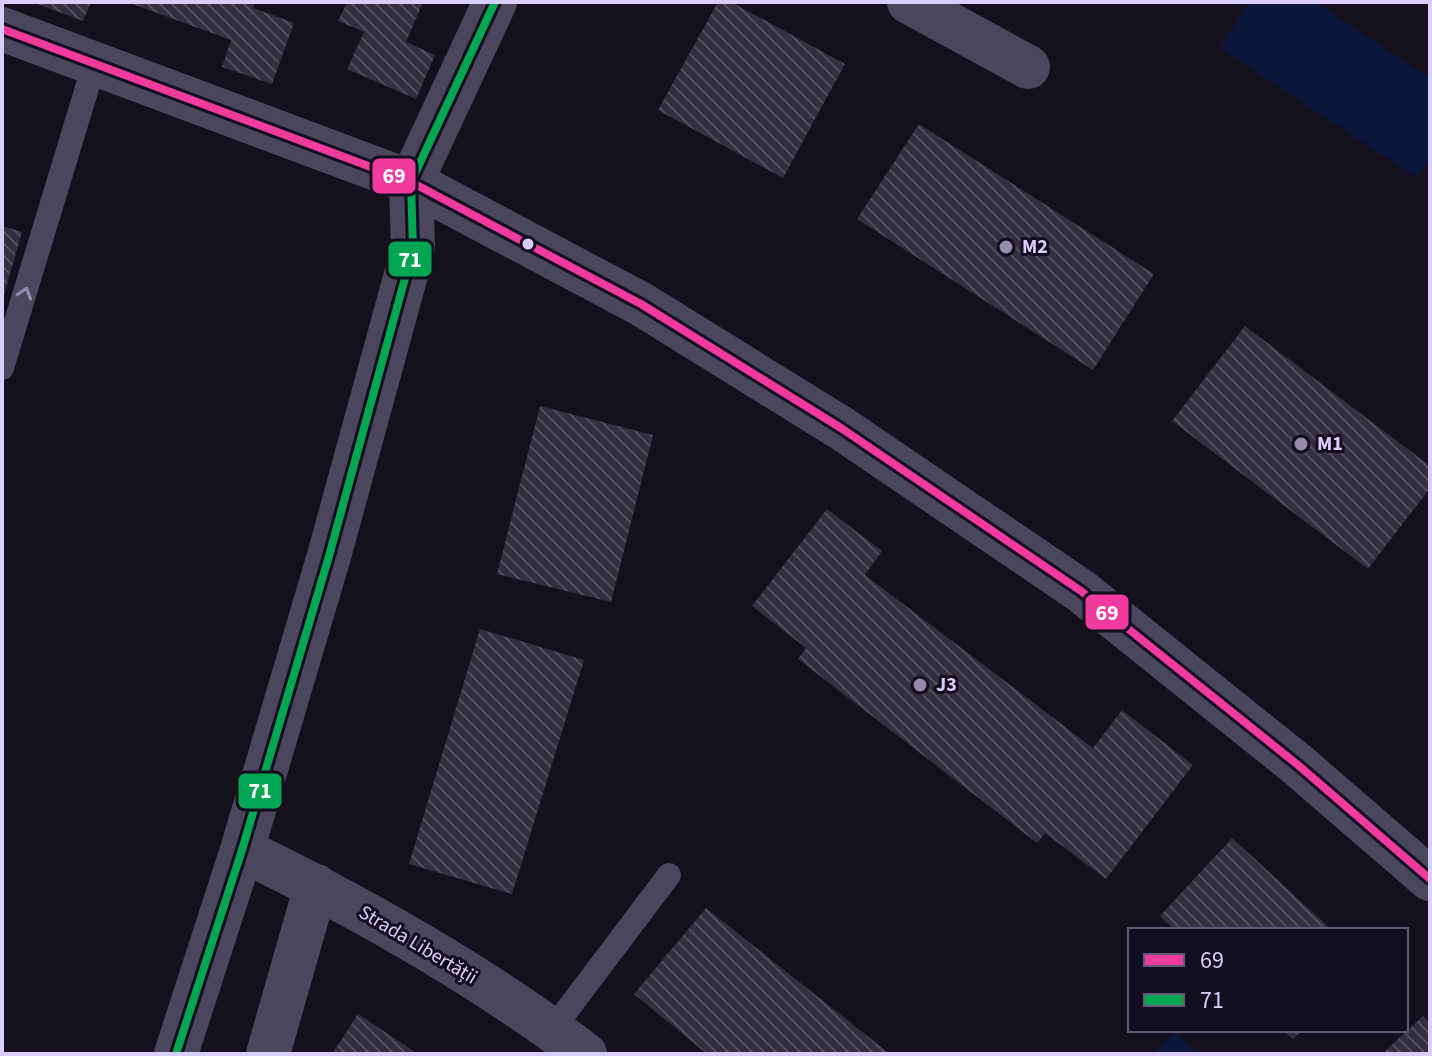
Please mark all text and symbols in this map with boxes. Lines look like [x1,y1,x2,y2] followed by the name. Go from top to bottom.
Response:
[371,157,417,195] line badge: 69
[382,160,406,192] text: 69
[1022,233,1048,261] place label: M2
[520,236,536,252] unlabelled marker
[997,238,1015,256] marker: M2
[387,240,433,278] line badge: 71
[398,244,422,276] text: 71
[16,287,32,301] one-way arrow
[1317,430,1343,458] place label: M1
[1292,435,1310,453] marker: M1
[1084,593,1130,631] line badge: 69
[1095,597,1119,629] text: 69
[936,671,957,699] place label: J3
[911,676,929,694] marker: J3
[237,772,283,810] line badge: 71
[248,775,272,807] text: 71
[353,898,483,992] street label: Strada Libertății
[1128,928,1408,1032] legend
[1200,943,1224,978] text: 69
[1200,983,1224,1018] text: 71

